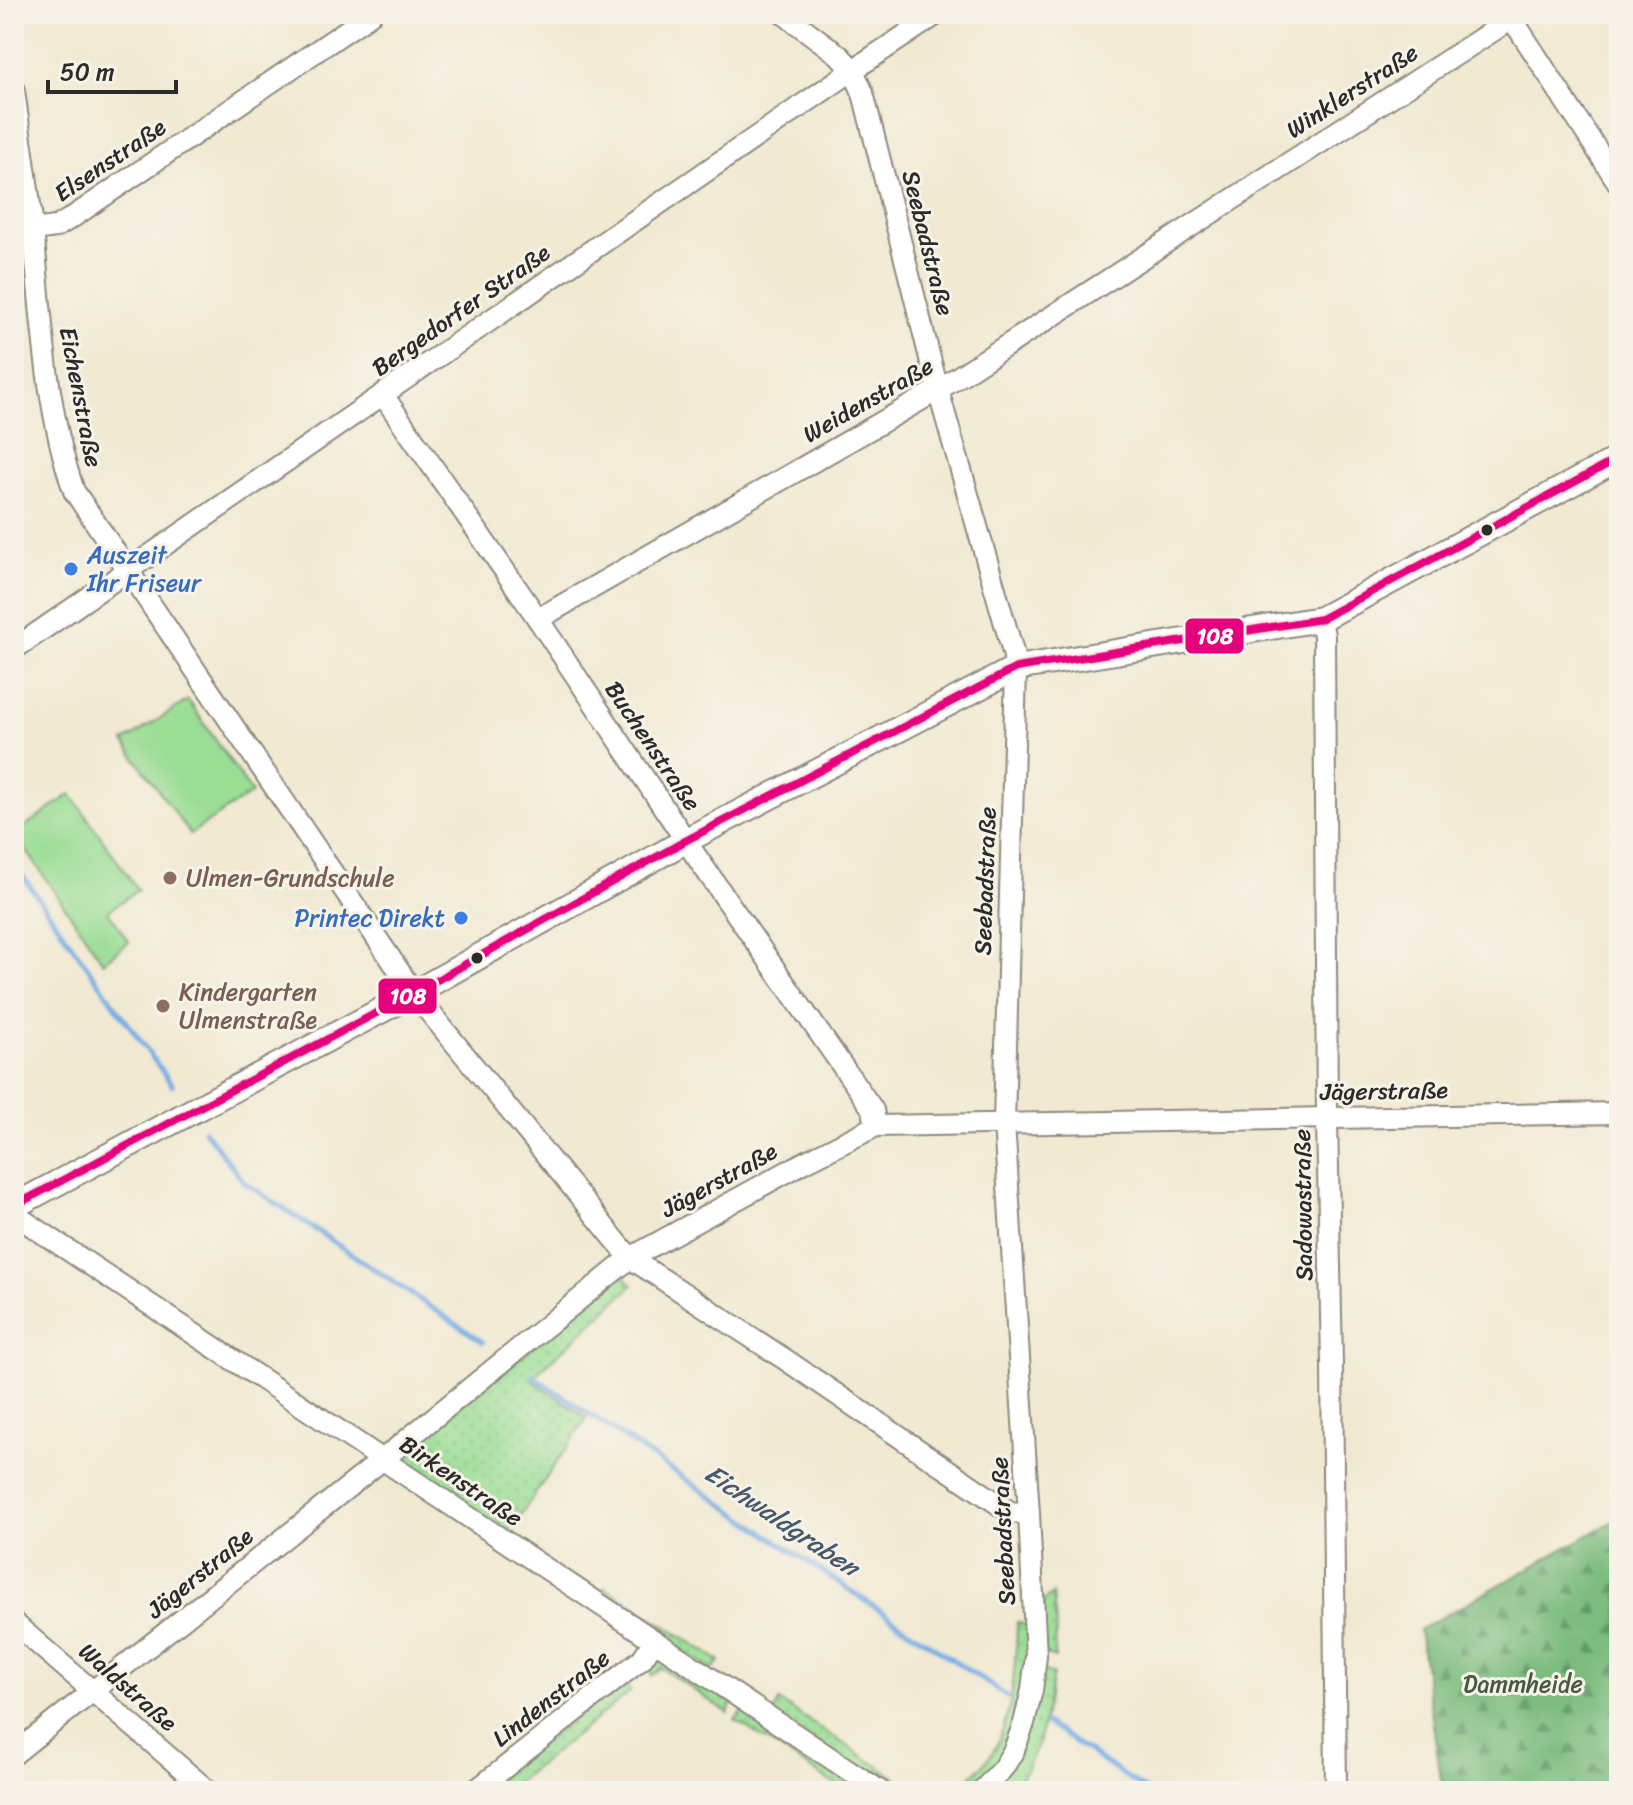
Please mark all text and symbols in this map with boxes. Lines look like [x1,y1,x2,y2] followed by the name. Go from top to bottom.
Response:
[1277,32,1427,150] street label: Winklerstraße
[48,44,176,94] scale bar
[60,51,115,93] text: 50 m
[45,107,175,213] street label: Elsenstraße
[890,166,966,320] street label: Seebadstraße
[363,232,560,388] street label: Bergedorfer Straße
[47,323,115,471] street label: Eichenstraße
[794,345,942,455] street label: Weidenstraße
[1479,522,1495,538] unlabelled marker
[86,534,203,604] place label: Auszeit Ihr Friseur
[62,560,80,578] marker: Auszeit Ihr Friseur
[1184,617,1245,655] line badge: 108
[1197,617,1234,656] text: 108
[594,672,712,820] street label: Buchenstraße
[961,806,1009,956] street label: Seebadstraße
[186,857,395,899] place label: Ulmen-Grundschule
[161,869,179,887] marker: Ulmen-Grundschule
[294,897,445,939] place label: Printec Direkt
[452,909,470,927] marker: Printec Direkt
[469,950,485,966] unlabelled marker
[179,971,318,1041] place label: Kindergarten Ulmenstraße
[377,977,438,1015] line badge: 108
[390,977,427,1016] text: 108
[154,997,172,1015] marker: Kindergarten Ulmenstraße
[1319,1069,1449,1113] street label: Jägerstraße
[1281,1129,1325,1281] street label: Sadowastraße
[652,1130,786,1230] street label: Jägerstraße
[390,1424,532,1538] street label: Birkenstraße
[695,1451,871,1591] water label: Eichwaldgraben
[978,1456,1028,1606] street label: Seebadstraße
[136,1516,263,1630] street label: Jägerstraße
[69,1632,188,1743] street label: Waldstraße
[483,1638,619,1758] street label: Lindenstraße
[1463,1663,1583,1705] park label: Dammheide

